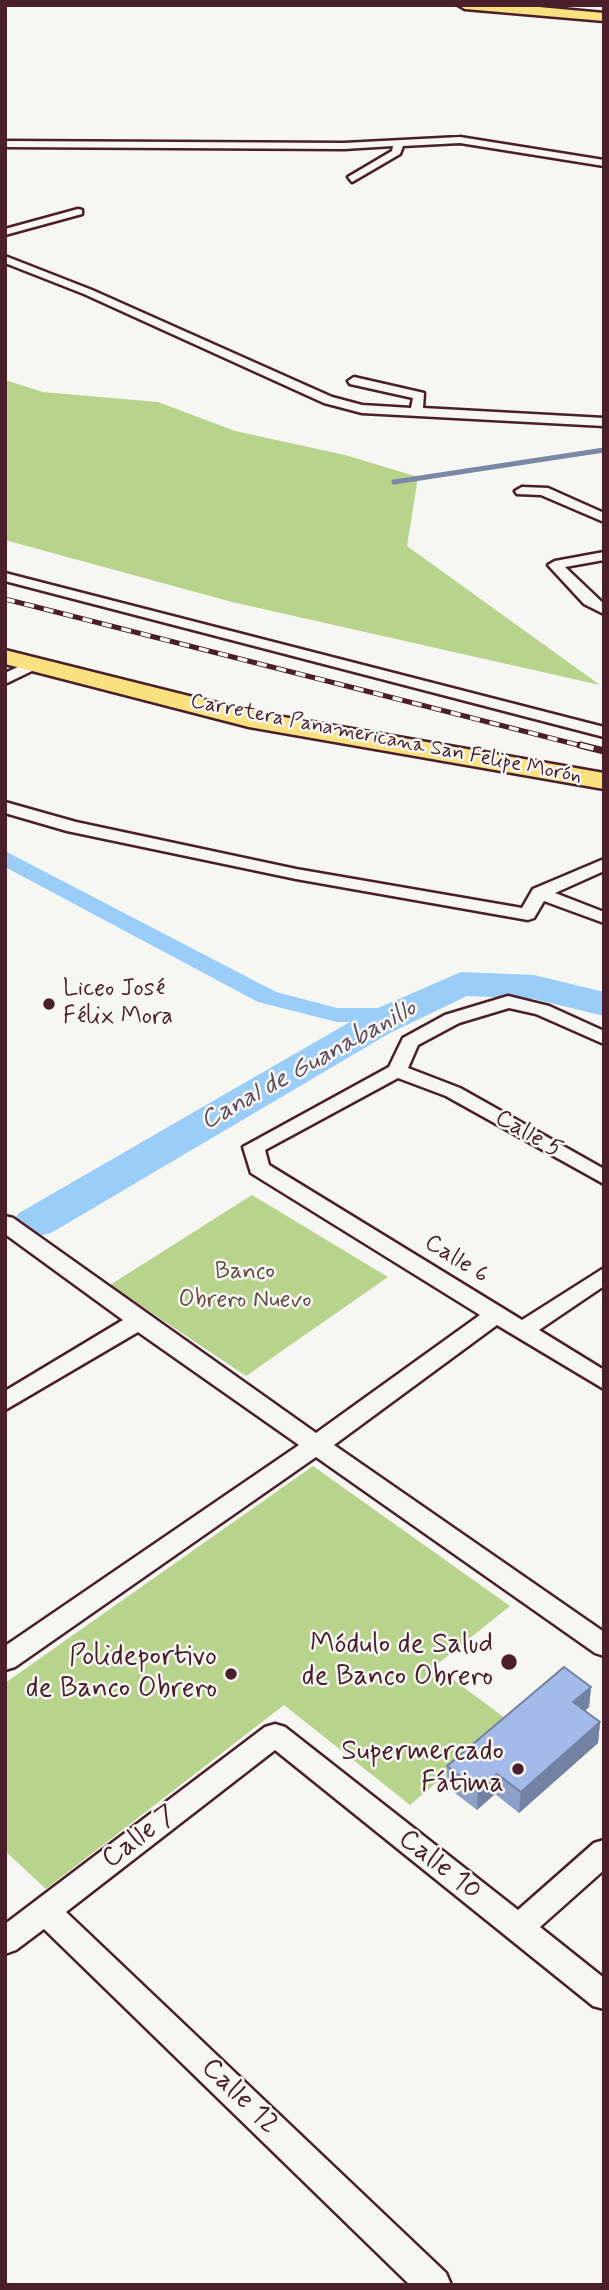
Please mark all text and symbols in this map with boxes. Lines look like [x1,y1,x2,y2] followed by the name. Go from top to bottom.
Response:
[188,690,584,790] street label: Carretera Panamericana San Felipe Morón
[63,976,173,1032] place label: Liceo José Félix Mora
[196,994,422,1138] water label: Canal de Guanabanillo
[41,996,57,1012] marker: Liceo José Félix Mora
[489,1104,567,1166] street label: Calle 5
[419,1229,493,1291] street label: Calle 6
[179,1259,311,1315] park label: Banco Obrero Nuevo
[302,1629,493,1695] place label: Módulo de Salud de Banco Obrero
[26,1641,217,1707] place label: Polideportivo de Banco Obrero
[499,1652,519,1672] marker: Módulo de Salud de Banco Obrero
[223,1666,239,1682] marker: Polideportivo de Banco Obrero
[341,1736,504,1802] place label: Supermercado Fátima
[510,1761,526,1777] marker: Supermercado Fátima
[96,1799,184,1877] street label: Calle 7
[391,1823,487,1909] street label: Calle 10
[193,2052,285,2142] street label: Calle 12

